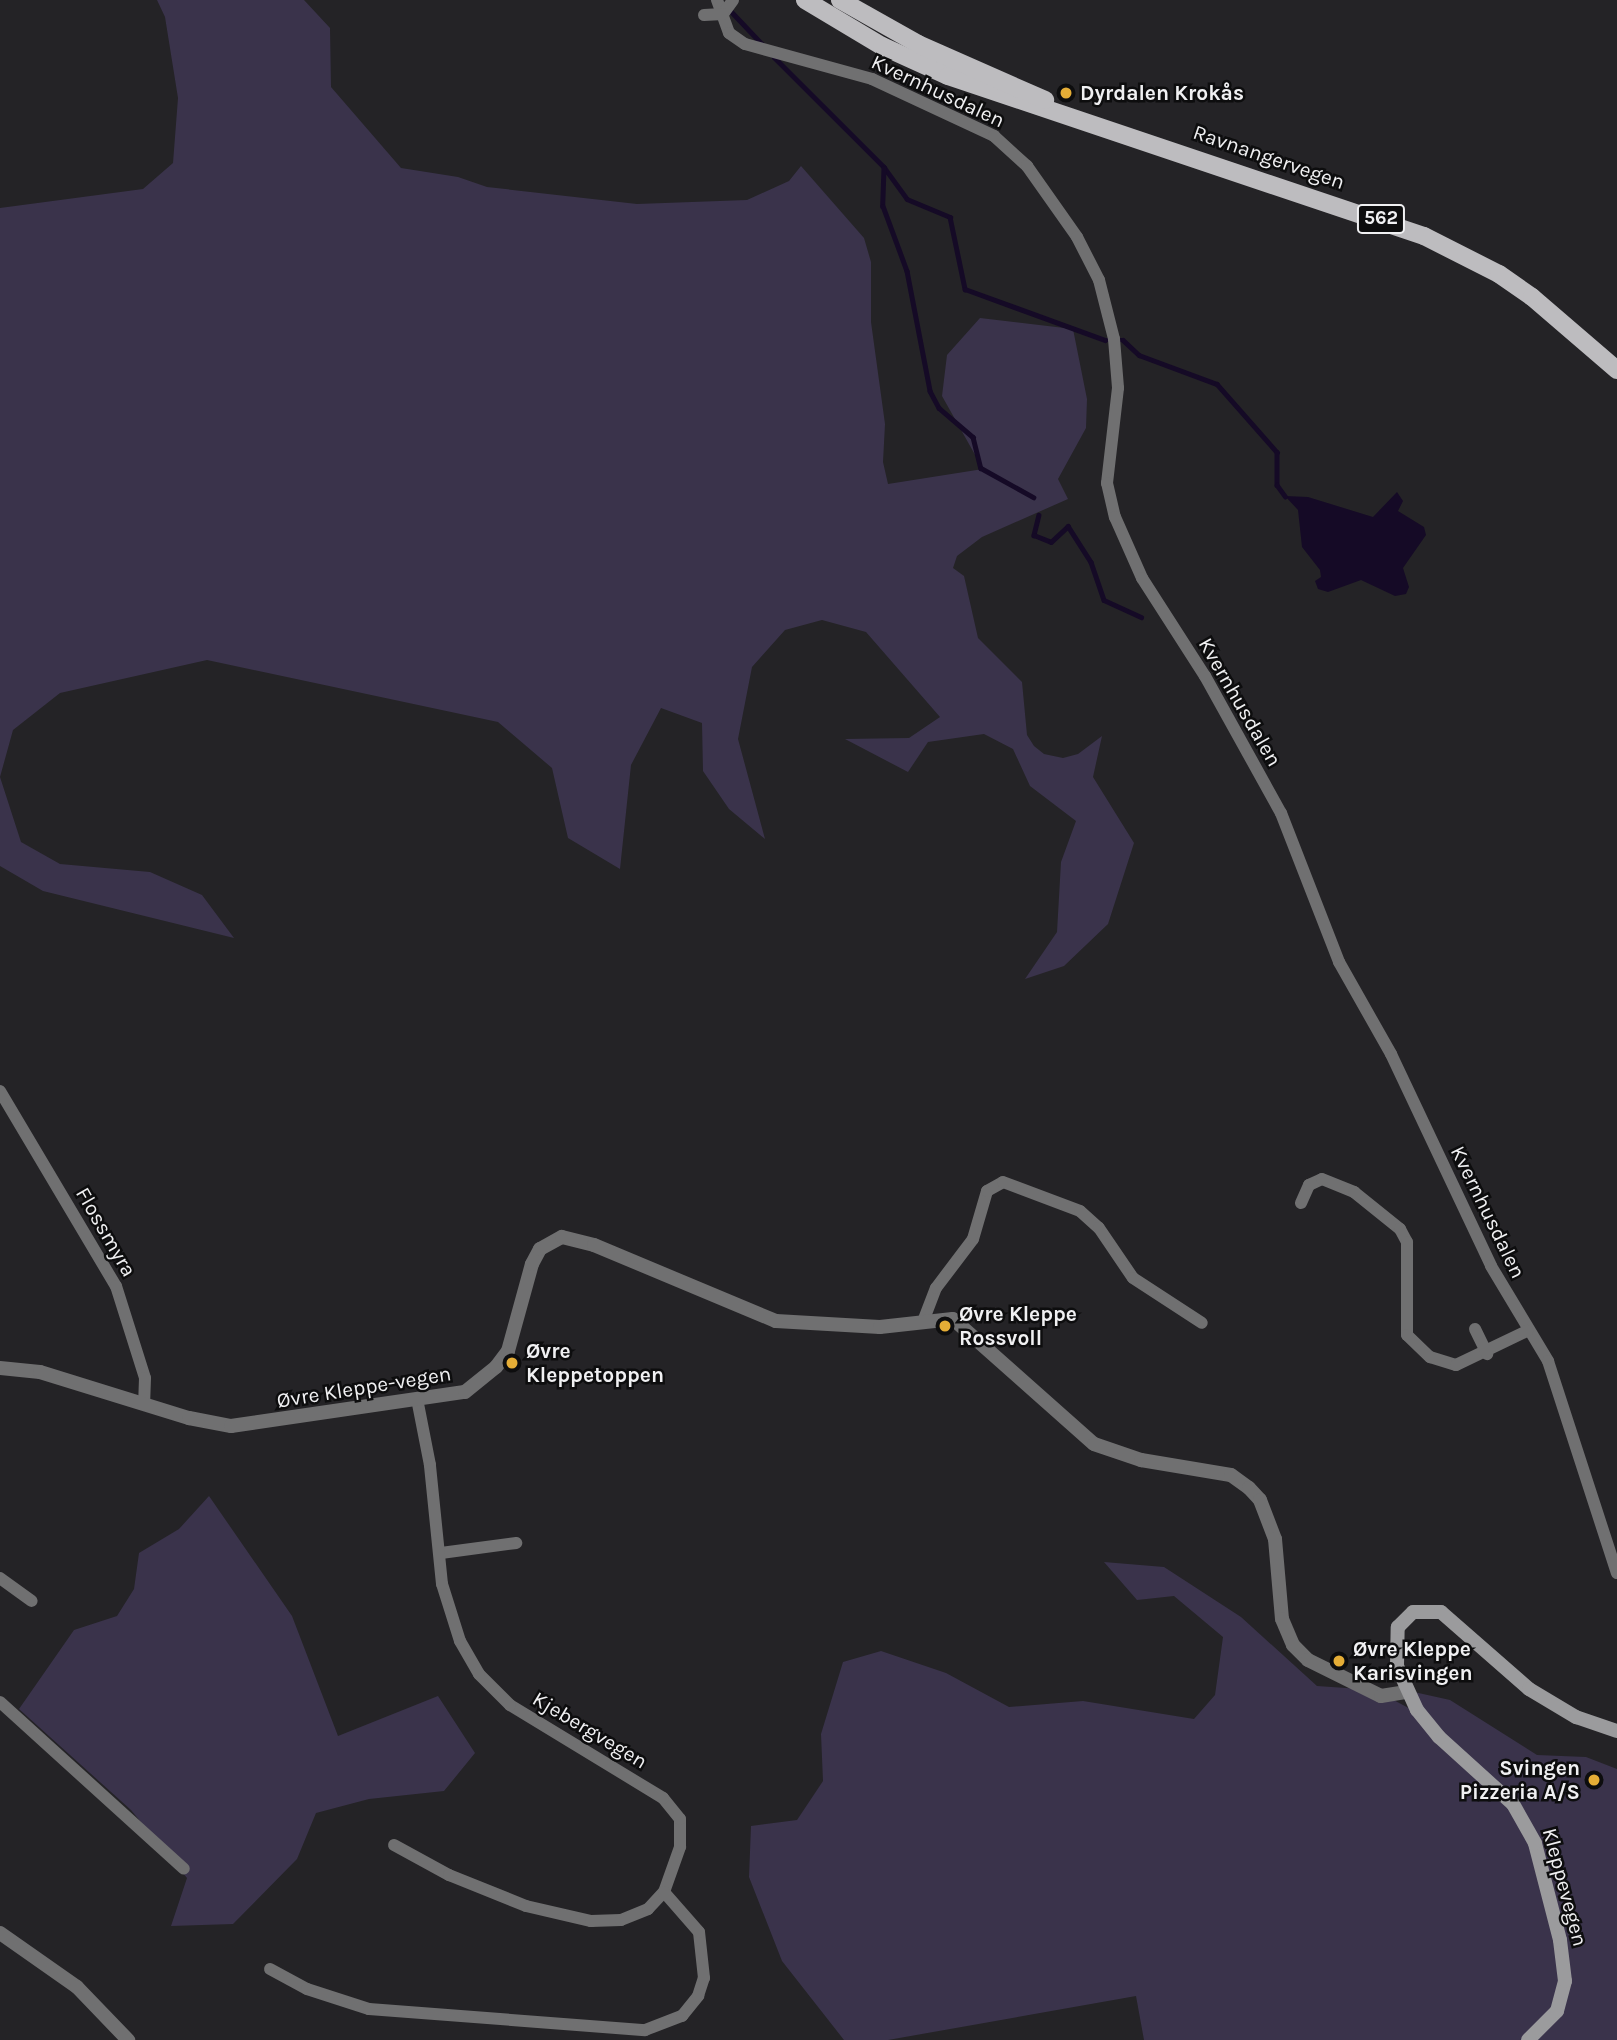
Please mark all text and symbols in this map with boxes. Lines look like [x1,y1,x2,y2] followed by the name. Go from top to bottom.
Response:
[867,49,1009,133] street label: Kvernhusdalen
[1080,80,1244,106] place label: Dyrdalen Krokås
[1058,85,1074,101] marker: Dyrdalen Krokås
[1190,119,1348,195] street label: Ravnangervegen
[1356,204,1406,234] road number: 562
[1193,633,1287,771] street label: Kvernhusdalen
[1445,1142,1531,1282] street label: Kvernhusdalen
[70,1183,142,1281] street label: Flossmyra
[959,1301,1077,1351] place label: Øvre Kleppe Rossvoll
[937,1318,953,1334] marker: Øvre Kleppe Rossvoll
[526,1338,664,1388] place label: Øvre Kleppetoppen
[504,1355,520,1371] marker: Øvre Kleppetoppen
[275,1361,453,1413] street label: Øvre Kleppe-vegen
[1353,1636,1473,1686] place label: Øvre Kleppe Karisvingen
[1331,1653,1347,1669] marker: Øvre Kleppe Karisvingen
[528,1686,652,1774] street label: Kjebergvegen
[1460,1755,1580,1805] place label: Svingen Pizzeria A/S
[1586,1772,1602,1788] marker: Svingen Pizzeria A/S
[1537,1825,1593,1949] street label: Kleppevegen

